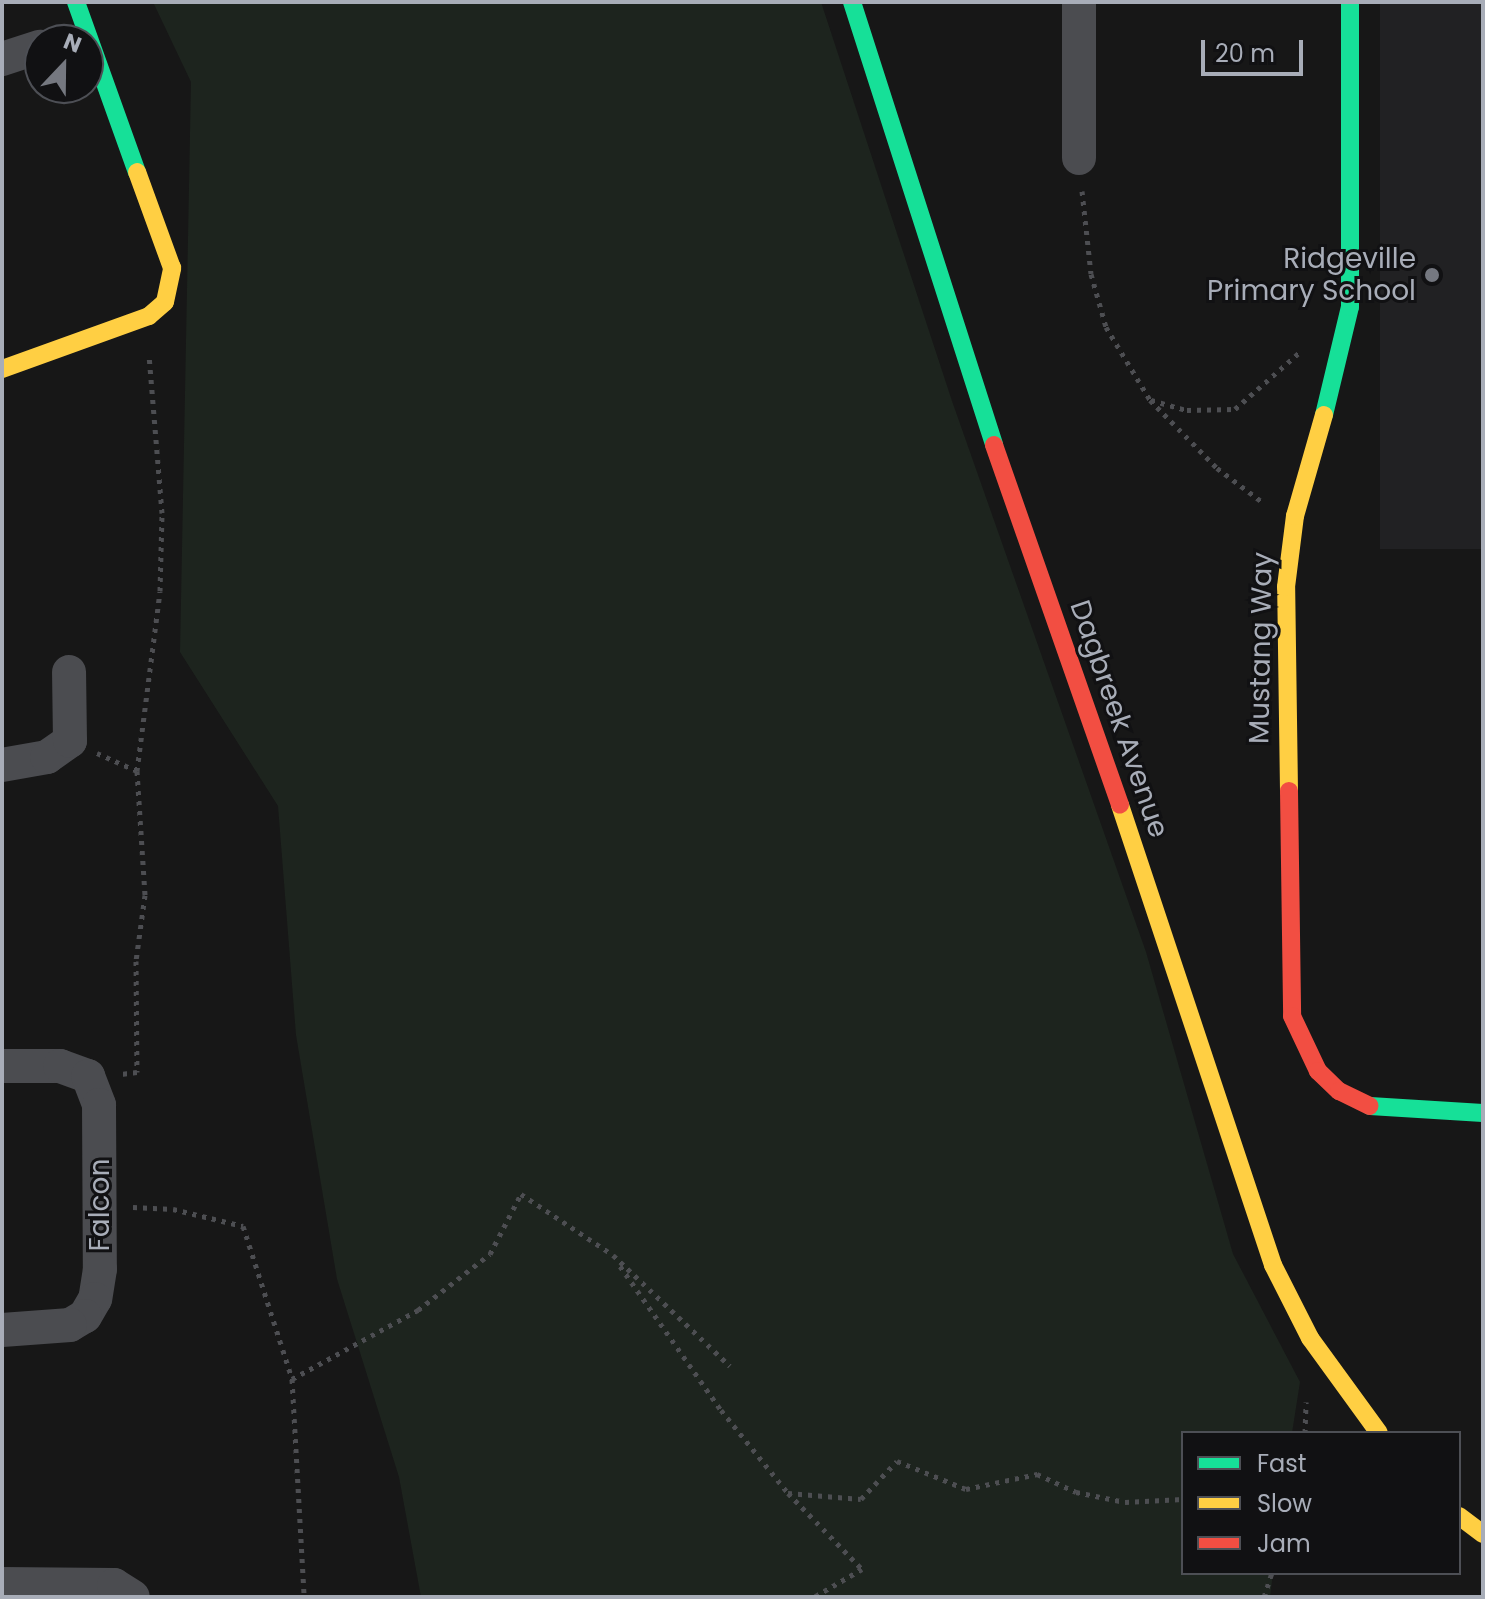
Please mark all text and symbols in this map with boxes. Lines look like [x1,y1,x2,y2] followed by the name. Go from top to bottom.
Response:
[24,24,104,104] north arrow
[1205,24,1307,74] scale bar
[59,26,86,61] text: N
[1215,37,1275,70] text: 20 m
[1207,242,1416,308] place label: Ridgeville Primary School
[1423,266,1441,284] marker: Ridgeville Primary School
[1243,552,1279,744] street label: Mustang Way
[1063,596,1175,842] street label: Dagbreek Avenue
[83,1159,117,1251] street label: Falcon
[1181,1431,1461,1575] legend
[1257,1447,1307,1480] text: Fast
[1257,1487,1312,1520] text: Slow
[1257,1527,1311,1560] text: Jam

